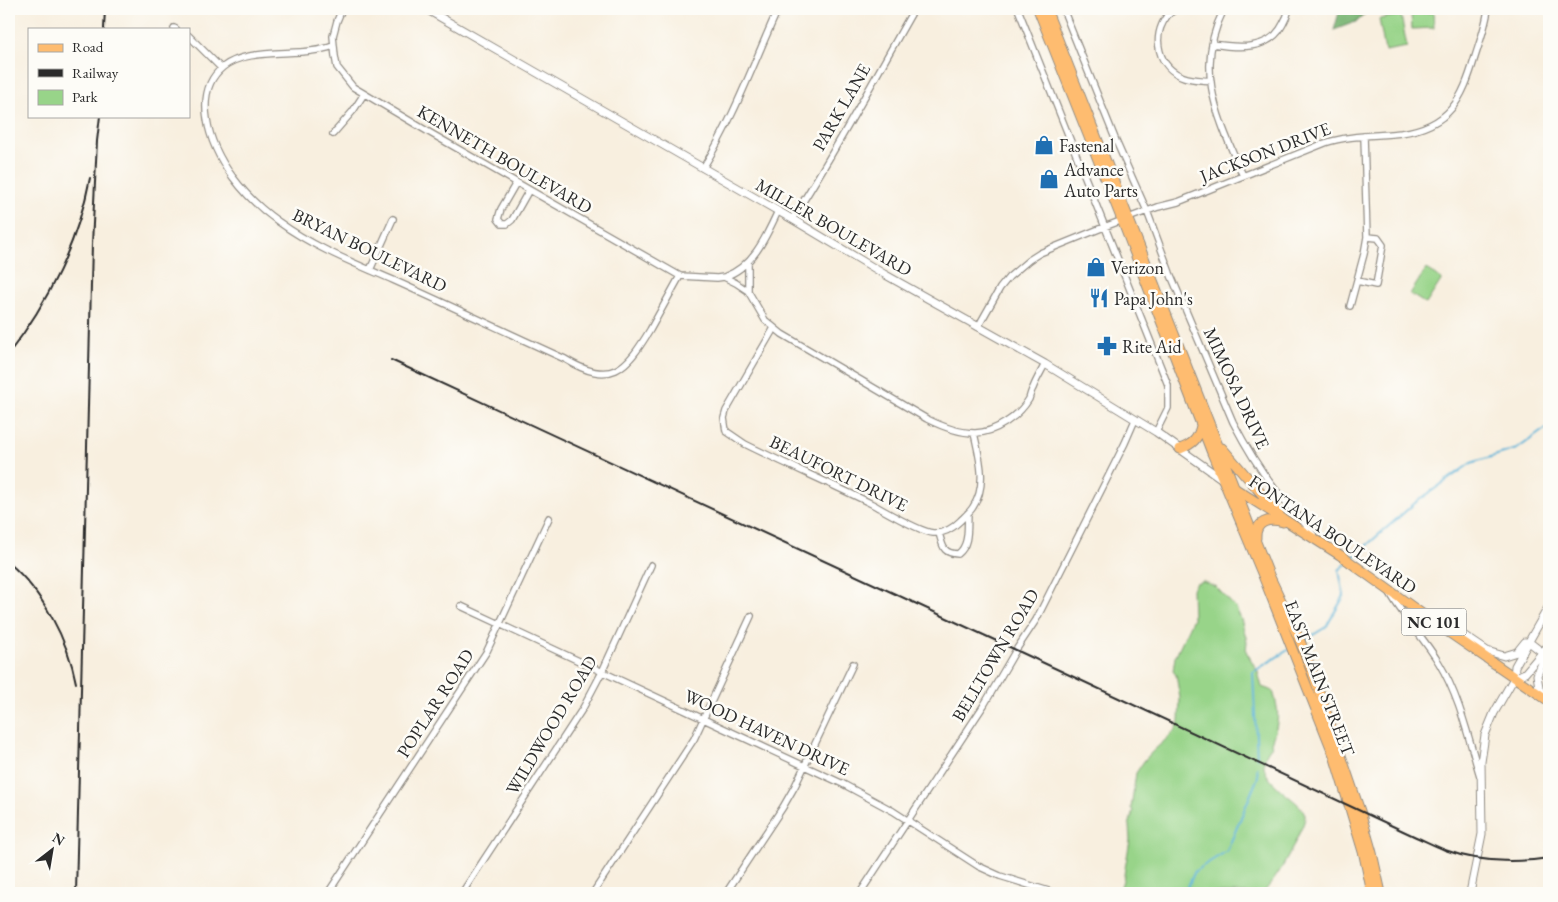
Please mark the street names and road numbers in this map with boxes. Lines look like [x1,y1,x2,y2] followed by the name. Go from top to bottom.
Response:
[807,59,875,155] street label: PARK LANE
[413,99,597,219] street label: KENNETH BOULEVARD
[1195,117,1333,188] street label: JACKSON DRIVE
[752,173,916,281] street label: MILLER BOULEVARD
[289,203,451,297] street label: BRYAN BOULEVARD
[1199,324,1275,452] street label: MIMOSA DRIVE
[766,430,912,516] street label: BEAUFORT DRIVE
[1245,469,1421,599] street label: FONTANA BOULEVARD
[946,584,1044,726] street label: BELLTOWN ROAD
[1280,597,1361,760] street label: EAST MAIN STREET
[1402,608,1466,636] road number: NC 101
[391,644,479,762] street label: POPLAR ROAD
[500,651,602,799] street label: WILDWOOD ROAD
[681,684,853,780] street label: WOOD HAVEN DRIVE

